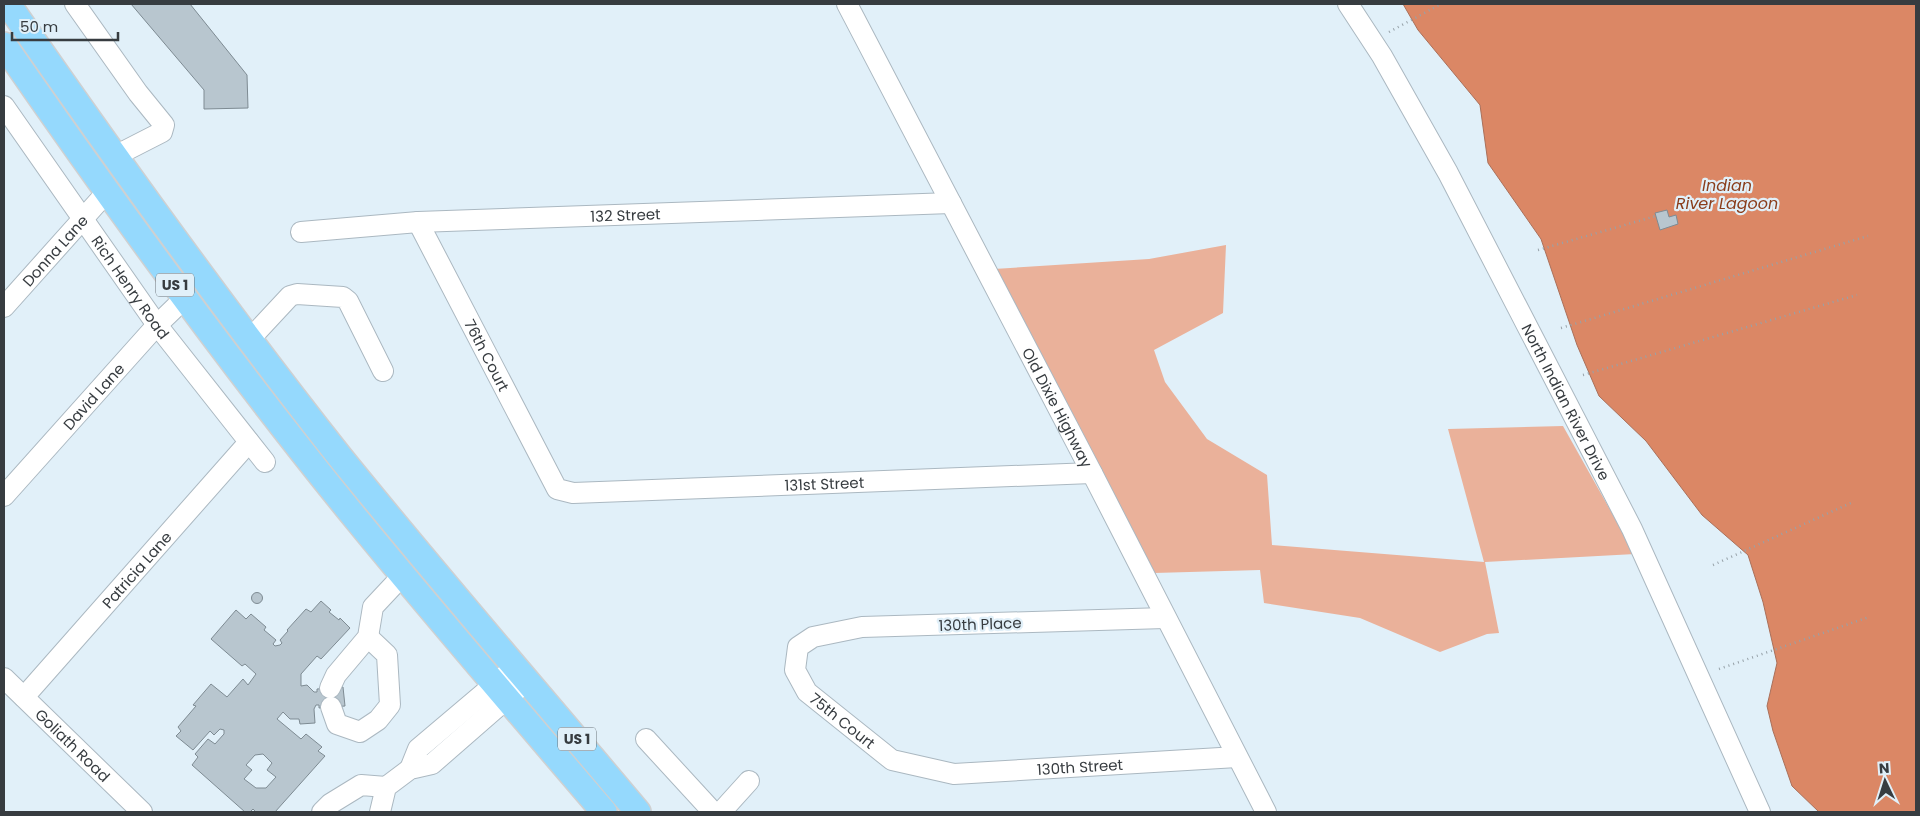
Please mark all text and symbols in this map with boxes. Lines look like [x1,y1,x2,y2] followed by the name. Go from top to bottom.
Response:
[12,10,119,42] scale bar
[20,16,58,37] text: 50 m
[1676,174,1778,215] water label: Indian River Lagoon
[590,203,661,226] street label: 132 Street
[17,210,92,291] street label: Donna Lane
[87,231,174,343] street label: Rich Henry Road
[156,274,194,296] road number: US 1
[460,315,515,395] street label: 76th Court
[1517,320,1615,484] street label: North Indian River Drive
[1018,344,1098,472] street label: Old Dixie Highway
[58,358,129,434] street label: David Lane
[784,471,865,495] street label: 131st Street
[97,527,176,613] street label: Patricia Lane
[938,612,1022,636] street label: 130th Place
[805,688,880,753] street label: 75th Court
[31,704,115,786] street label: Goliath Road
[558,728,596,751] road number: US 1
[1036,753,1124,779] street label: 130th Street
[1860,756,1910,806] north arrow
[1878,758,1890,778] text: N

